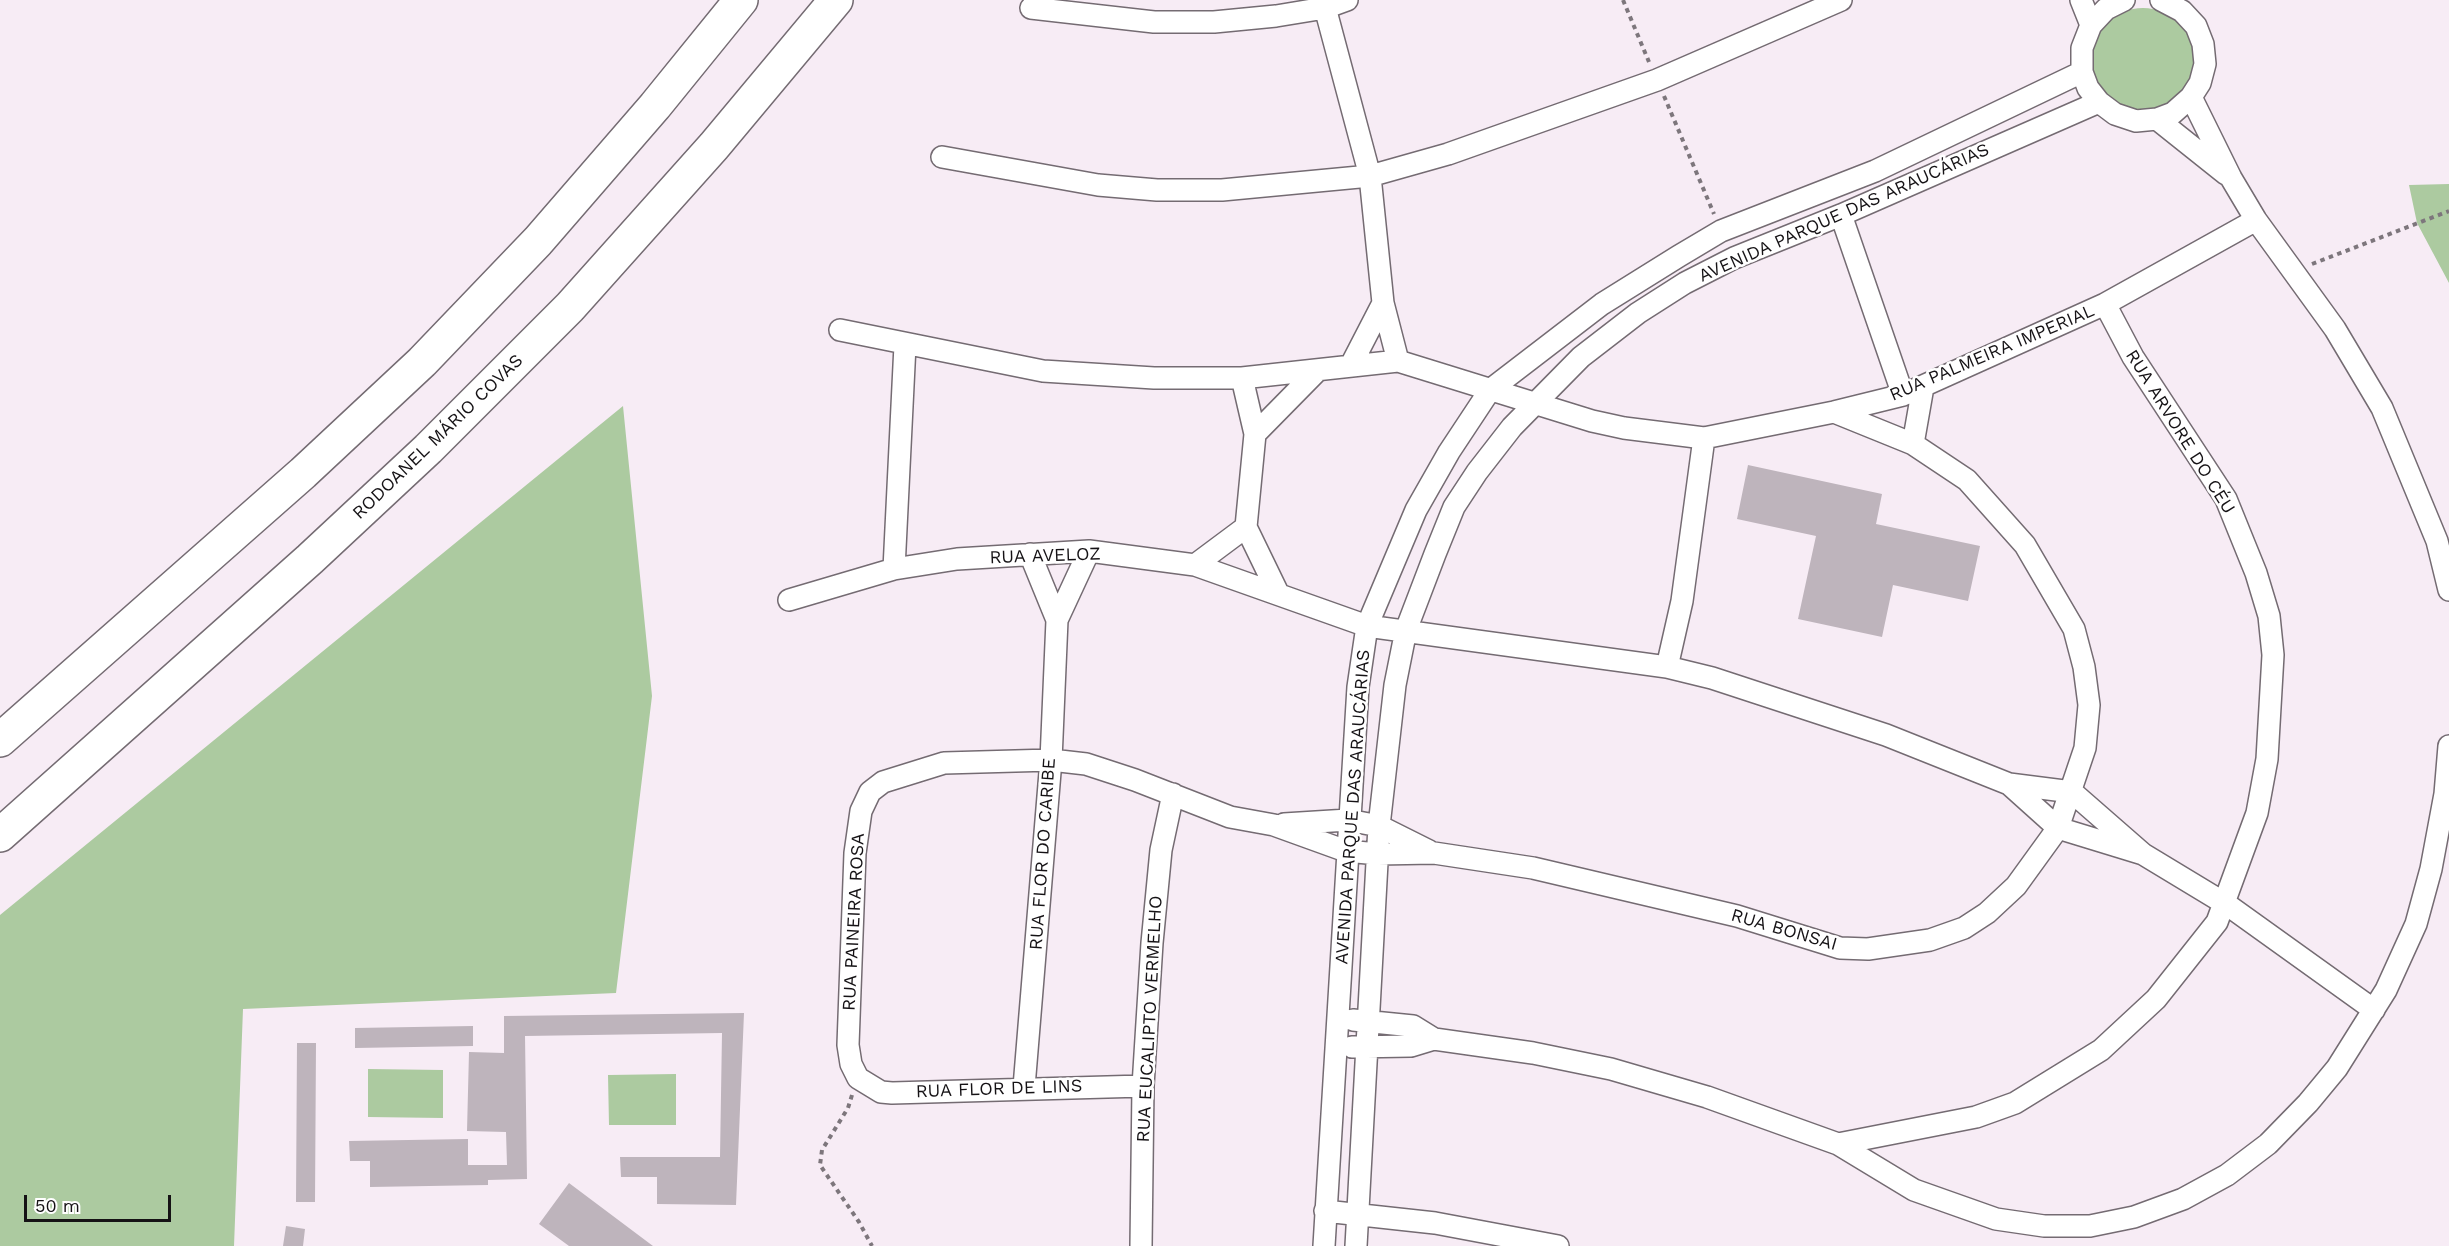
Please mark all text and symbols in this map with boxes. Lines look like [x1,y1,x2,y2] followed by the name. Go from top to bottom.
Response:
[1695,139,1993,287] street label: AVENIDA PARQUE DAS ARAUCÁRIAS
[1886,300,2098,406] street label: RUA PALMEIRA IMPERIAL
[2121,346,2239,518] street label: RUA ARVORE DO CÉU
[348,350,528,524] street label: RODOANEL MÁRIO COVAS
[989,543,1101,569] street label: RUA AVELOZ
[1331,649,1375,965] street label: AVENIDA PARQUE DAS ARAUCÁRIAS
[1026,757,1060,951] street label: RUA FLOR DO CARIBE
[839,832,869,1012] street label: RUA PAINEIRA ROSA
[1133,895,1167,1143] street label: RUA EUCALIPTO VERMELHO
[1728,905,1840,955] street label: RUA BONSAI
[915,1075,1083,1103] street label: RUA FLOR DE LINS
[27,1183,174,1221] scale bar
[35,1195,80,1216] text: 50 m

